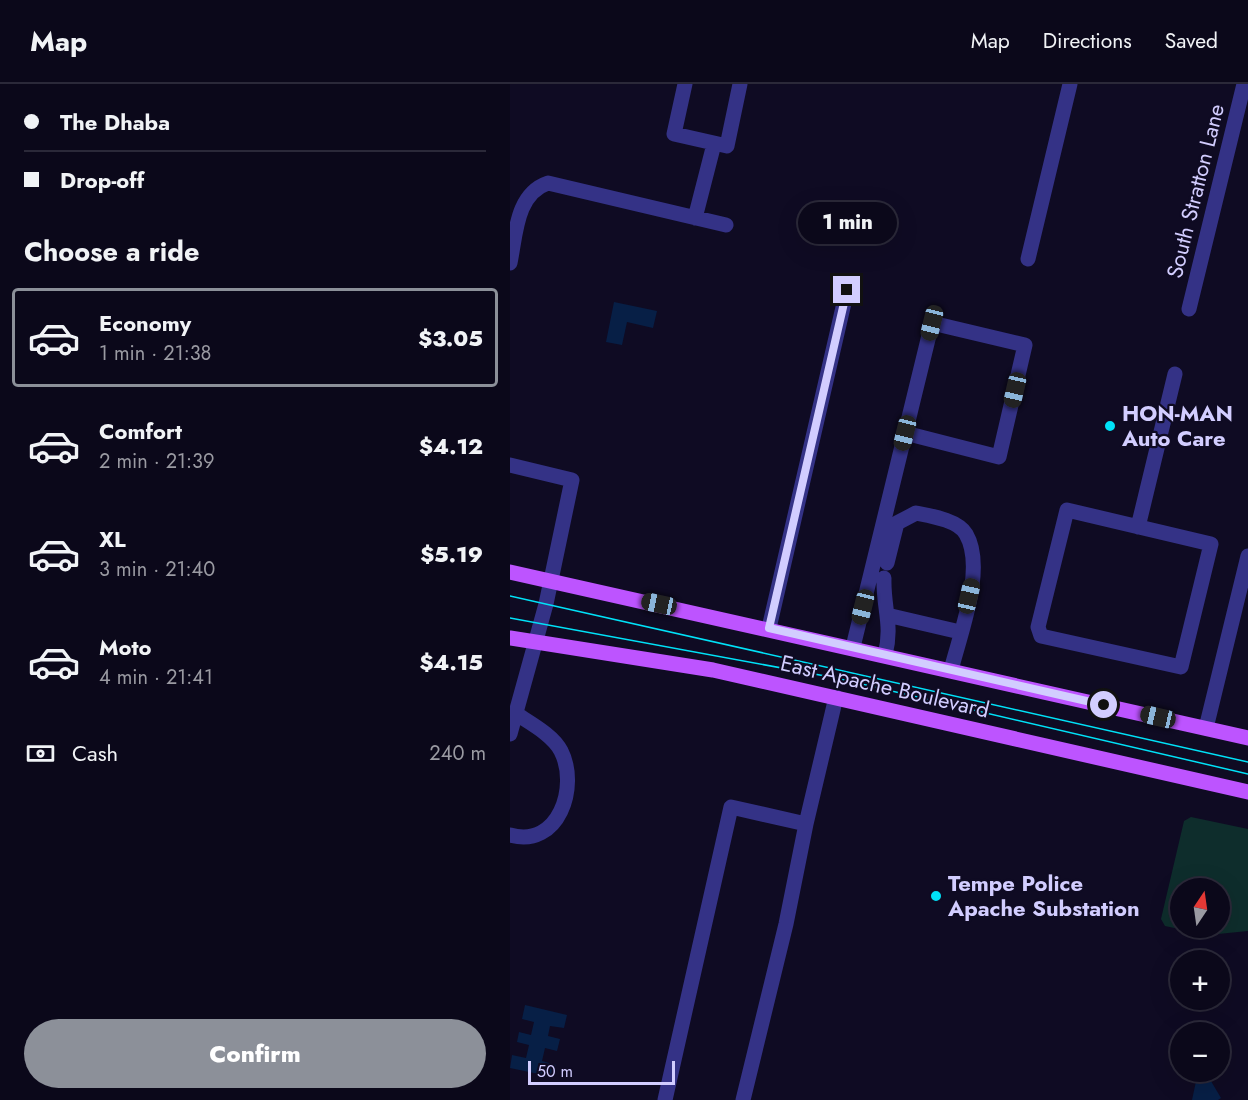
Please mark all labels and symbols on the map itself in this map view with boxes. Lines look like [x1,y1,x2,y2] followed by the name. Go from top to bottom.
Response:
[1158,100,1232,282] street label: South Stratton Lane
[798,203,896,245] callout: 1 min
[833,276,860,303] route end
[919,303,945,343] car
[1002,370,1028,410] car
[1121,397,1233,454] place label: HON-MAN Auto Care
[892,413,918,453] car
[1103,419,1117,433] marker: HON-MAN Auto Care
[956,576,982,616] car
[850,587,876,627] car
[640,591,678,617] car
[777,646,993,726] street label: East Apache Boulevard
[1090,691,1117,718] route start
[1138,704,1178,730] car
[947,867,1140,924] place label: Tempe Police Apache Substation
[1170,878,1230,938] north arrow
[929,889,943,903] marker: Tempe Police Apache Substation
[528,1058,675,1086] scale bar

